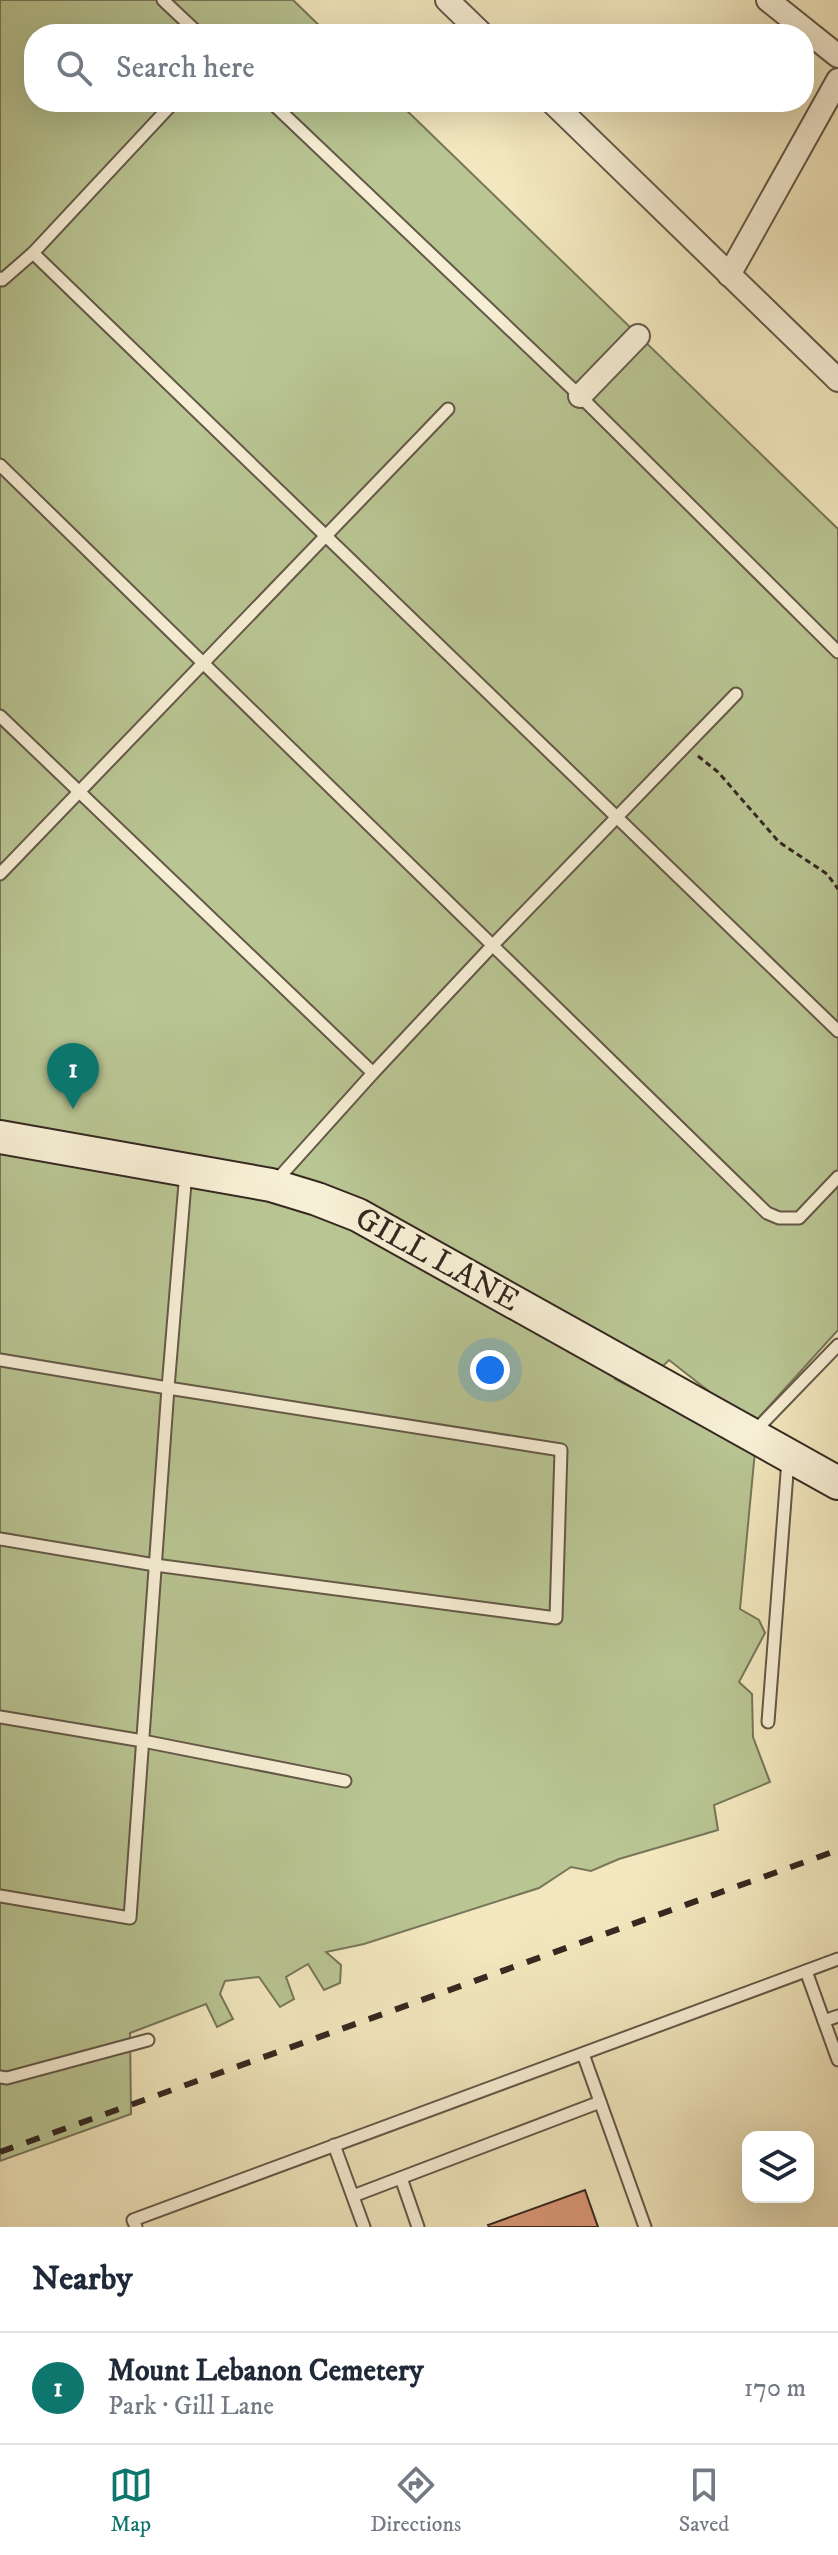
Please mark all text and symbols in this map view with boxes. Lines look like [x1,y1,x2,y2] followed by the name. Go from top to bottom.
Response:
[24,24,814,112] search box
[52,46,96,90] icon: search
[116,50,255,87] text: Search here
[47,1043,99,1109] pin: 1
[348,1199,526,1321] street label: GILL LANE
[470,1350,510,1390] your location
[742,2131,814,2203] map controls
[742,2131,814,2203] button: layers
[32,2258,133,2300] text: Nearby
[108,2353,423,2390] text: Mount Lebanon Cemetery
[53,2372,63,2405] text: 1
[744,2372,806,2405] text: 170 m
[108,2390,274,2423] text: Park · Gill Lane
[109,2463,153,2538] tab: Map
[370,2463,461,2538] tab: Directions
[679,2463,729,2538] tab: Saved

